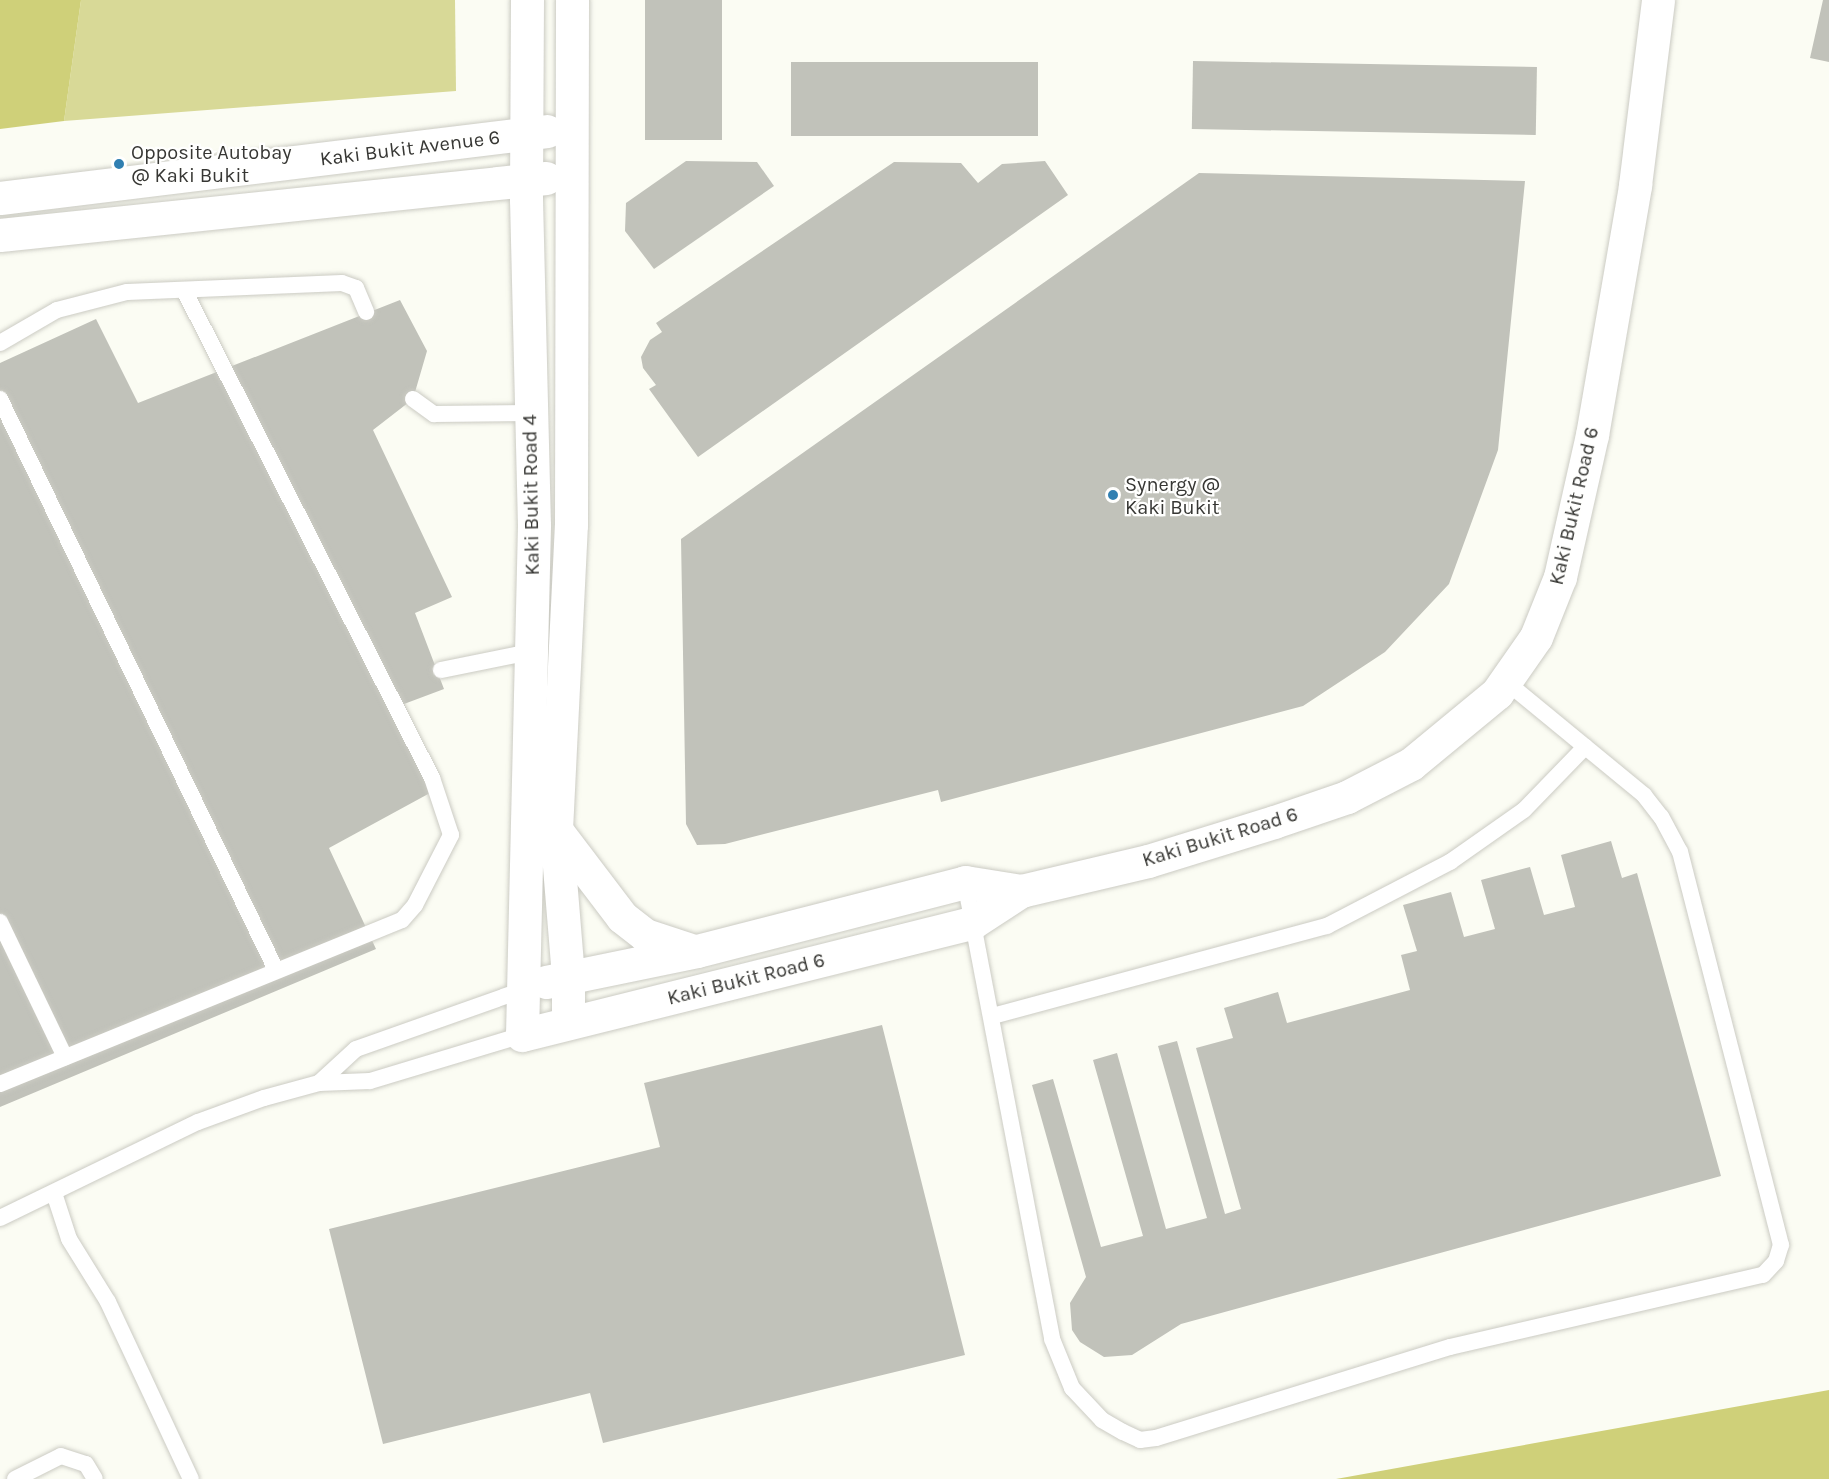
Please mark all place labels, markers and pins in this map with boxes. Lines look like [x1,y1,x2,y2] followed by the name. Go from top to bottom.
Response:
[131,140,291,187] place label: Opposite Autobay @ Kaki Bukit
[112,157,126,171] marker: Opposite Autobay @ Kaki Bukit
[1125,472,1220,519] place label: Synergy @ Kaki Bukit
[1106,488,1120,502] marker: Synergy @ Kaki Bukit

